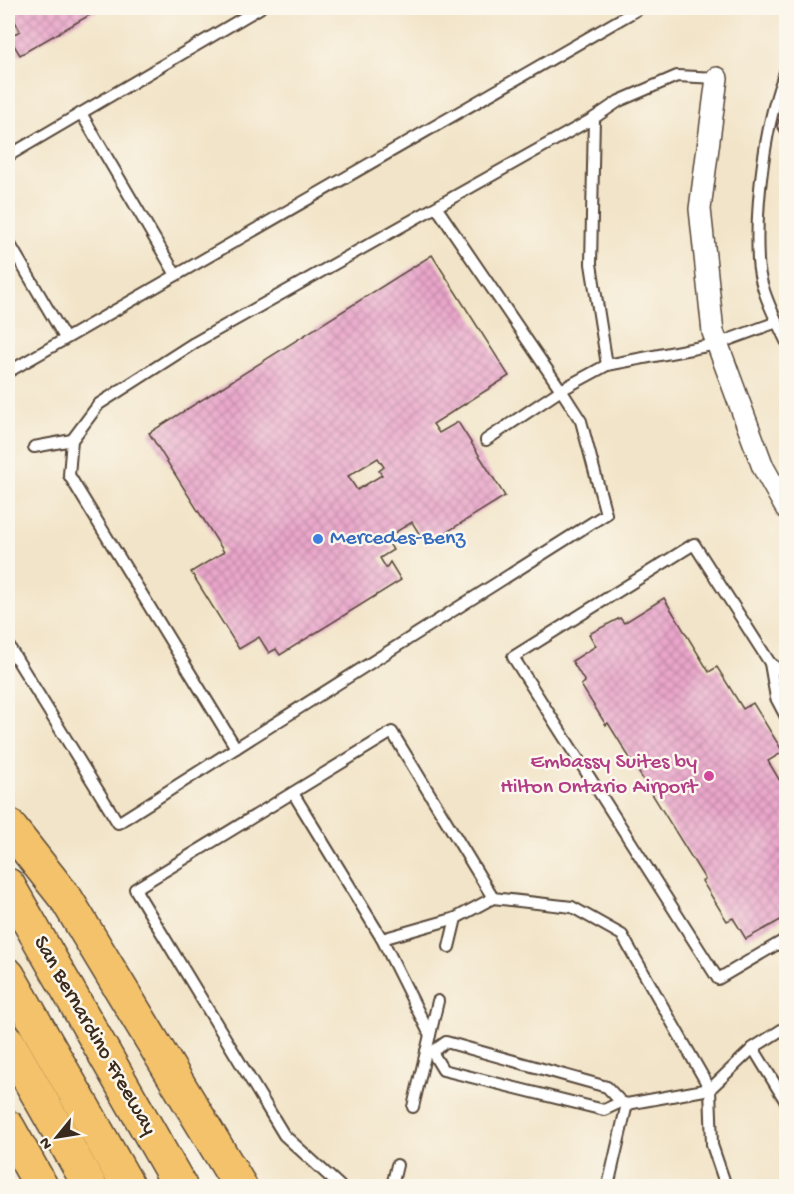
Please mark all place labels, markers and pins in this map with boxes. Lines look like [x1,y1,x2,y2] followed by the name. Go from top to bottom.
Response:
[330,526,467,552] place label: Mercedes-Benz
[311,532,325,546] marker: Mercedes-Benz
[500,750,699,801] place label: Embassy Suites by Hilton Ontario Airport
[702,769,716,783] marker: Embassy Suites by Hilton Ontario Airport

